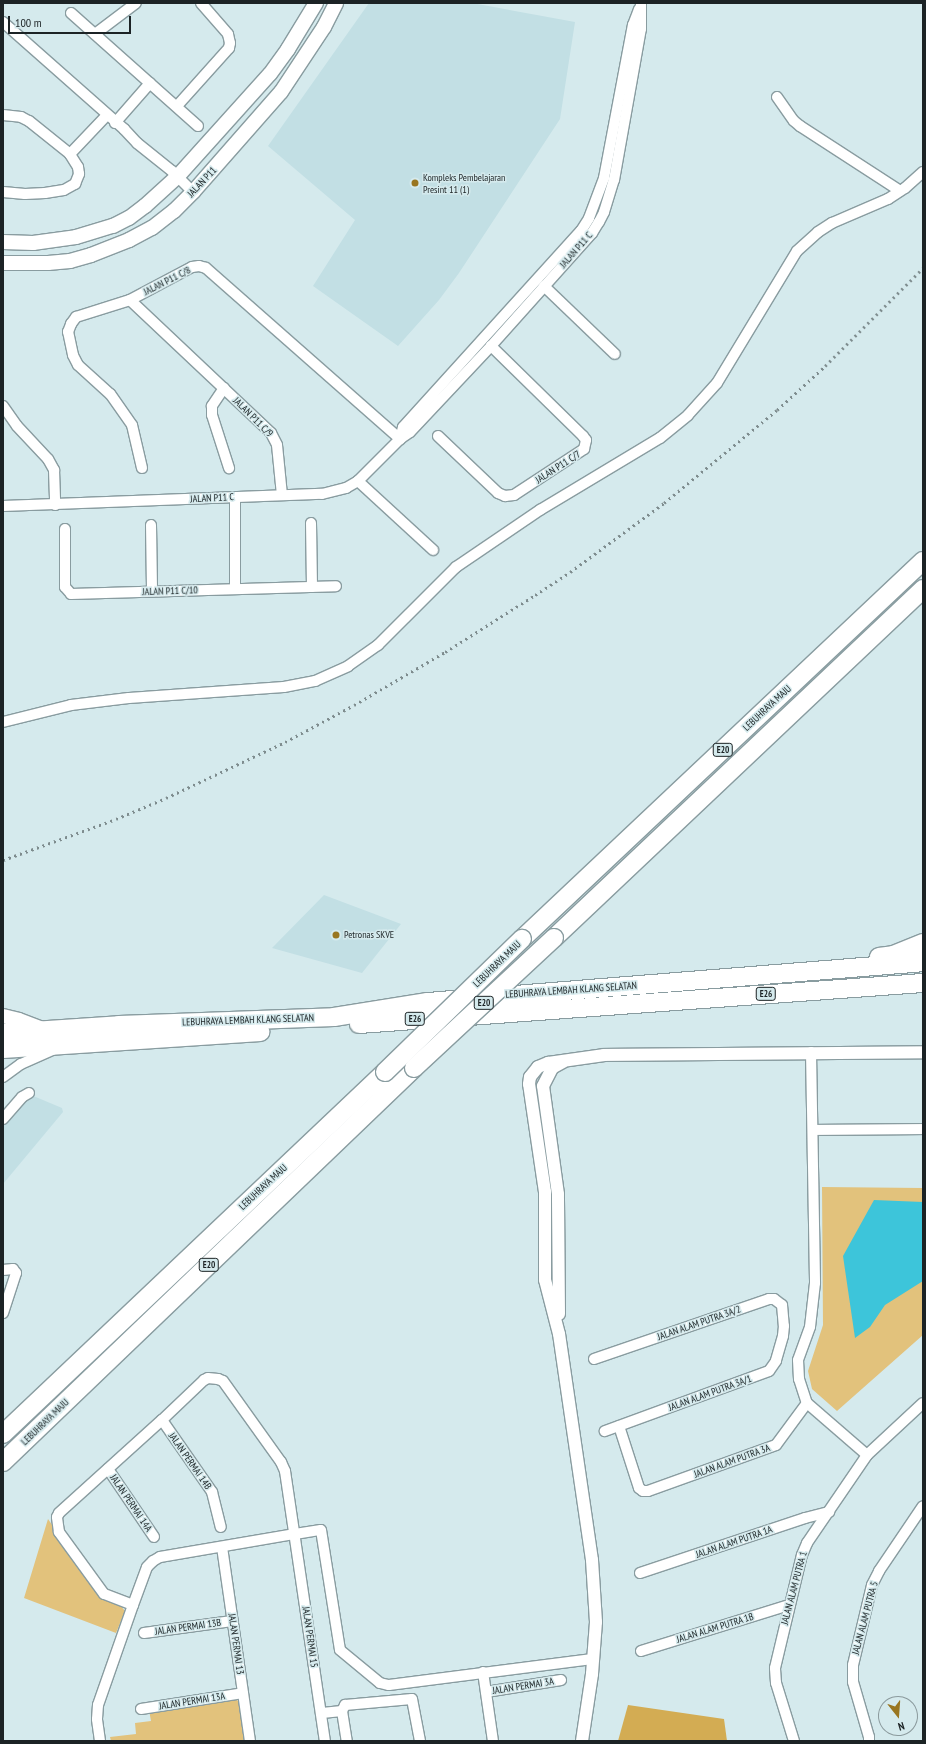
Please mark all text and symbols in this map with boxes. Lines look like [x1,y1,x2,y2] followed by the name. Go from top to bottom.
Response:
[10,8,133,34] scale bar
[15,15,42,30] text: 100 m
[185,164,219,200] street label: JALAN P11
[423,171,505,194] place label: Kompleks Pembelajaran Presint 11 (1)
[410,178,420,188] marker: Kompleks Pembelajaran Presint 11 (1)
[557,230,595,270] street label: JALAN P11 C
[141,264,193,298] street label: JALAN P11 C/8
[231,395,275,439] street label: JALAN P11 C/9
[533,448,583,486] street label: JALAN P11 C/7
[190,491,234,505] street label: JALAN P11 C
[142,584,198,598] street label: JALAN P11 C/10
[740,682,794,734] street label: LEBUHRAYA MAJU
[712,743,734,757] road number: E20
[344,929,394,941] place label: Petronas SKVE
[331,930,341,940] marker: Petronas SKVE
[471,938,523,990] street label: LEBUHRAYA MAJU
[505,979,637,1001] street label: LEBUHRAYA LEMBAH KLANG SELATAN
[755,987,777,1001] road number: E26
[473,996,495,1010] road number: E20
[182,1012,314,1028] street label: LEBUHRAYA LEMBAH KLANG SELATAN
[404,1012,426,1026] road number: E26
[236,1161,290,1213] street label: LEBUHRAYA MAJU
[198,1258,220,1272] road number: E20
[655,1303,743,1343] street label: JALAN ALAM PUTRA 3A/2
[667,1372,753,1414] street label: JALAN ALAM PUTRA 3A/1
[19,1396,71,1448] street label: LEBUHRAYA MAJU
[166,1430,214,1492] street label: JALAN PERMAI 14B
[692,1442,772,1480] street label: JALAN ALAM PUTRA 3A
[107,1472,155,1534] street label: JALAN PERMAI 14A
[694,1523,774,1561] street label: JALAN ALAM PUTRA 1A
[778,1550,810,1626] street label: JALAN ALAM PUTRA 1
[849,1580,881,1656] street label: JALAN ALAM PUTRA 5
[300,1606,320,1668] street label: JALAN PERMAI 15
[675,1610,755,1646] street label: JALAN ALAM PUTRA 1B
[226,1613,246,1675] street label: JALAN PERMAI 13
[154,1616,222,1638] street label: JALAN PERMAI 13B
[491,1675,555,1697] street label: JALAN PERMAI 3A
[158,1690,226,1712] street label: JALAN PERMAI 13A
[878,1696,918,1736] north arrow
[896,1719,906,1734] text: N

